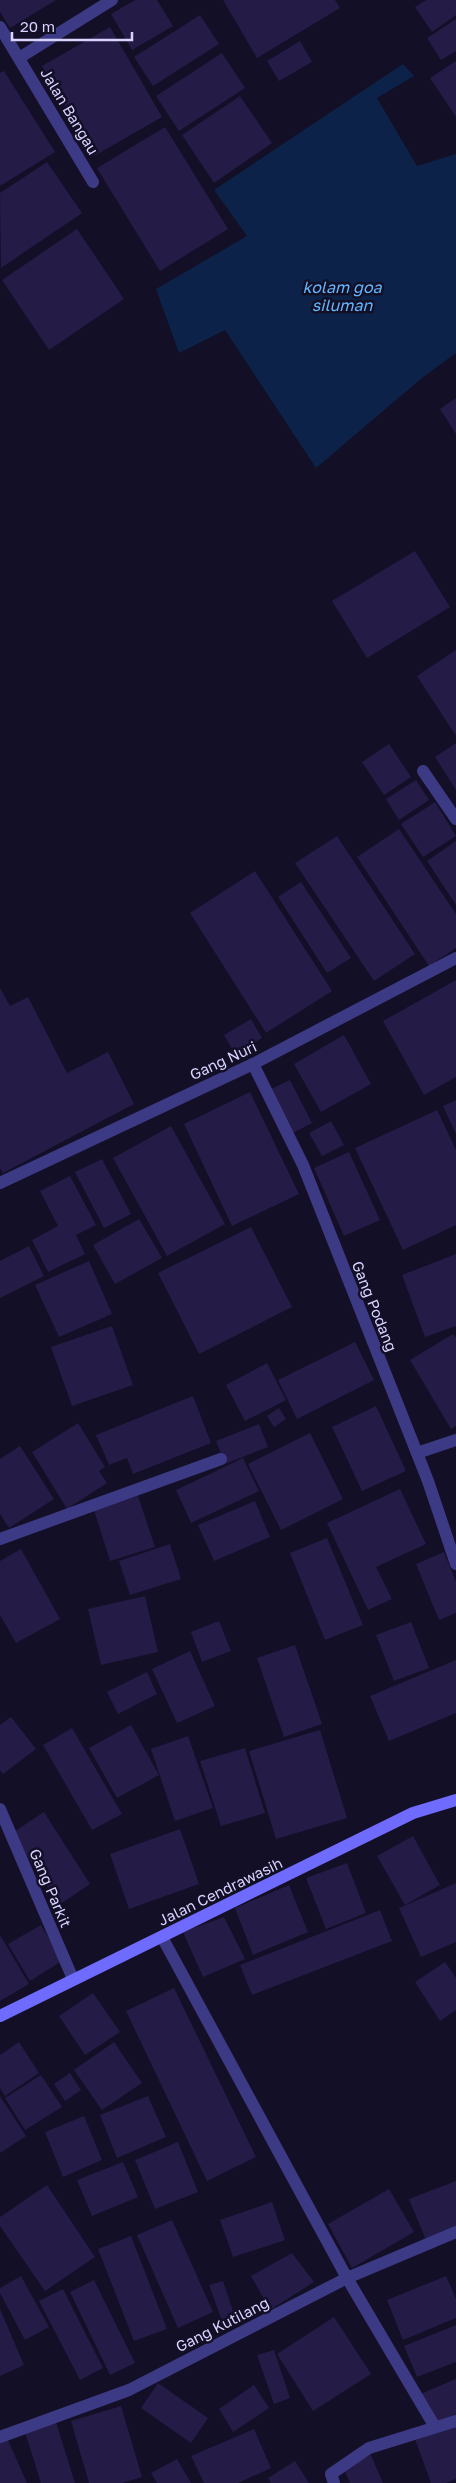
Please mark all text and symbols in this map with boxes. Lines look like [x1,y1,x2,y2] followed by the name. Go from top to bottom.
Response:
[12,10,132,42] scale bar
[20,17,55,35] text: 20 m
[37,65,103,157] street label: Jalan Bangau
[302,277,383,315] water label: kolam goa siluman
[187,1037,259,1083] street label: Gang Nuri
[349,1258,401,1354] street label: Gang Podang
[26,1846,76,1930] street label: Gang Parkit
[155,1853,285,1929] street label: Jalan Cendrawasih
[172,2293,272,2355] street label: Gang Kutilang

